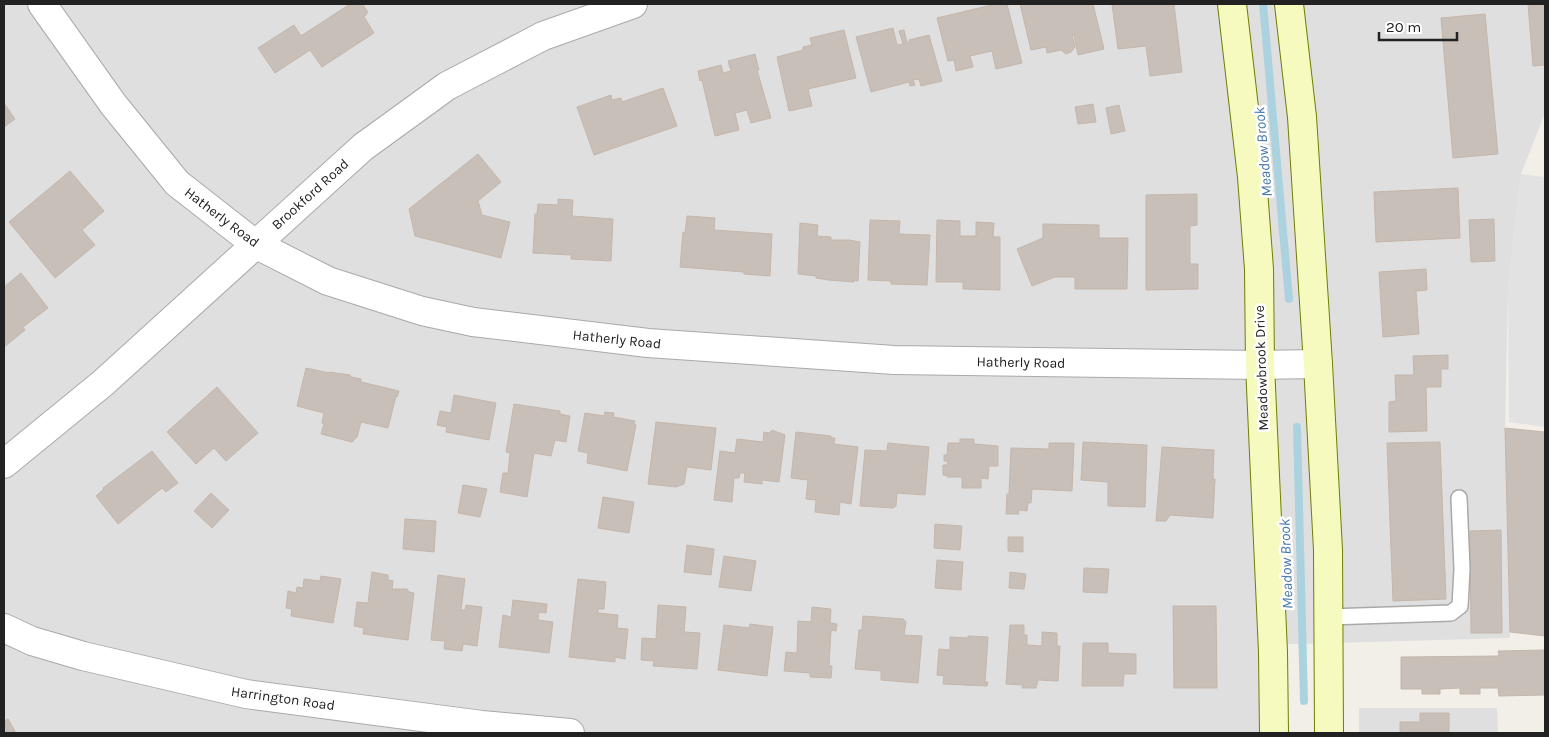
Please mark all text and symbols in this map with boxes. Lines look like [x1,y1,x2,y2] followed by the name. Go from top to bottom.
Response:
[1379,10,1456,42] scale bar
[1386,18,1421,36] text: 20 m
[1250,106,1276,198] water label: Meadow Brook
[268,155,352,234] street label: Brookford Road
[181,184,262,251] street label: Hatherly Road
[1251,305,1272,431] street label: Meadowbrook Drive
[572,326,662,353] street label: Hatherly Road
[976,353,1066,372] street label: Hatherly Road
[1275,518,1297,609] water label: Meadow Brook
[230,683,336,714] street label: Harrington Road

